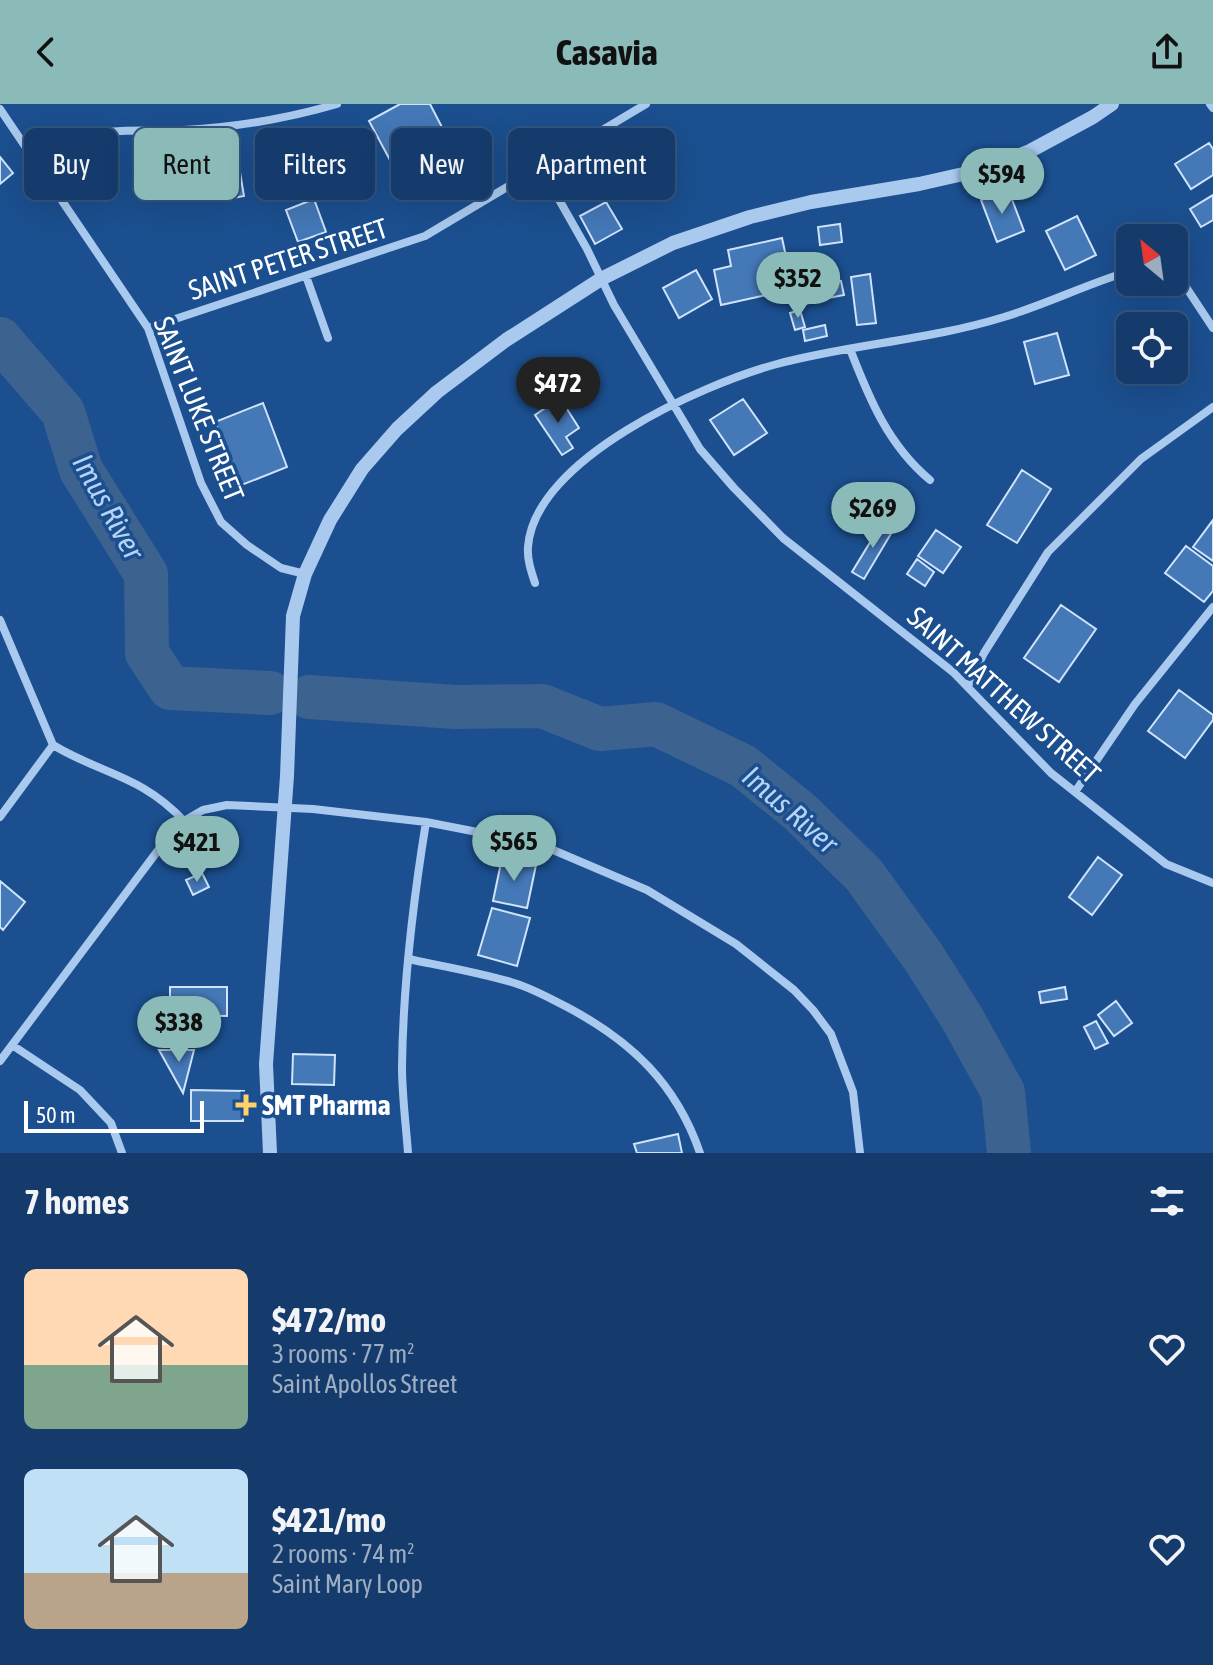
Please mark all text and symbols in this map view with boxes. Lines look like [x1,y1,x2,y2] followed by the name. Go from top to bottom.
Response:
[24,30,68,74] icon: back
[1145,30,1189,74] icon: share
[555,31,658,73] text: Casavia
[24,128,118,200] chip: Buy
[134,128,239,200] chip: Rent
[255,128,375,200] chip: Filters
[391,128,492,200] chip: New
[508,128,675,200] chip: Apartment
[955,148,1049,216] pin: $594
[978,159,1026,189] text: $594
[185,212,391,306] street label: SAINT PETER STREET
[1116,224,1188,296] north arrow
[1116,224,1188,384] map controls
[751,252,845,320] pin: $352
[774,263,822,293] text: $352
[147,312,251,506] street label: SAINT LUKE STREET
[1116,312,1188,384] button: locate
[511,357,605,425] pin: $472
[534,368,582,398] text: $472
[66,448,152,566] water label: Imus River
[826,482,920,550] pin: $269
[849,493,897,523] text: $269
[901,600,1107,790] street label: SAINT MATTHEW STREET
[736,759,846,861] water label: Imus River
[467,815,561,883] pin: $565
[150,816,244,884] pin: $421
[490,826,538,856] text: $565
[173,827,221,857] text: $421
[132,996,226,1064] pin: $338
[155,1007,203,1037] text: $338
[262,1089,390,1121] place label: SMT Pharma
[237,1096,255,1114] marker: SMT Pharma
[24,1097,204,1133] scale bar
[36,1102,76,1128] text: 50 m
[1145,1179,1189,1223] icon: filters
[24,1182,129,1221] text: 7 homes
[272,1300,386,1339] text: $472/mo
[88,1301,184,1397] icon: home
[1145,1327,1189,1371] icon: heart
[272,1339,414,1369] text: 3 rooms · 77 m²
[272,1369,457,1399] text: Saint Apollos Street
[272,1500,386,1539] text: $421/mo
[88,1501,184,1597] icon: home
[1145,1527,1189,1571] icon: heart
[272,1539,414,1569] text: 2 rooms · 74 m²
[272,1569,423,1599] text: Saint Mary Loop

